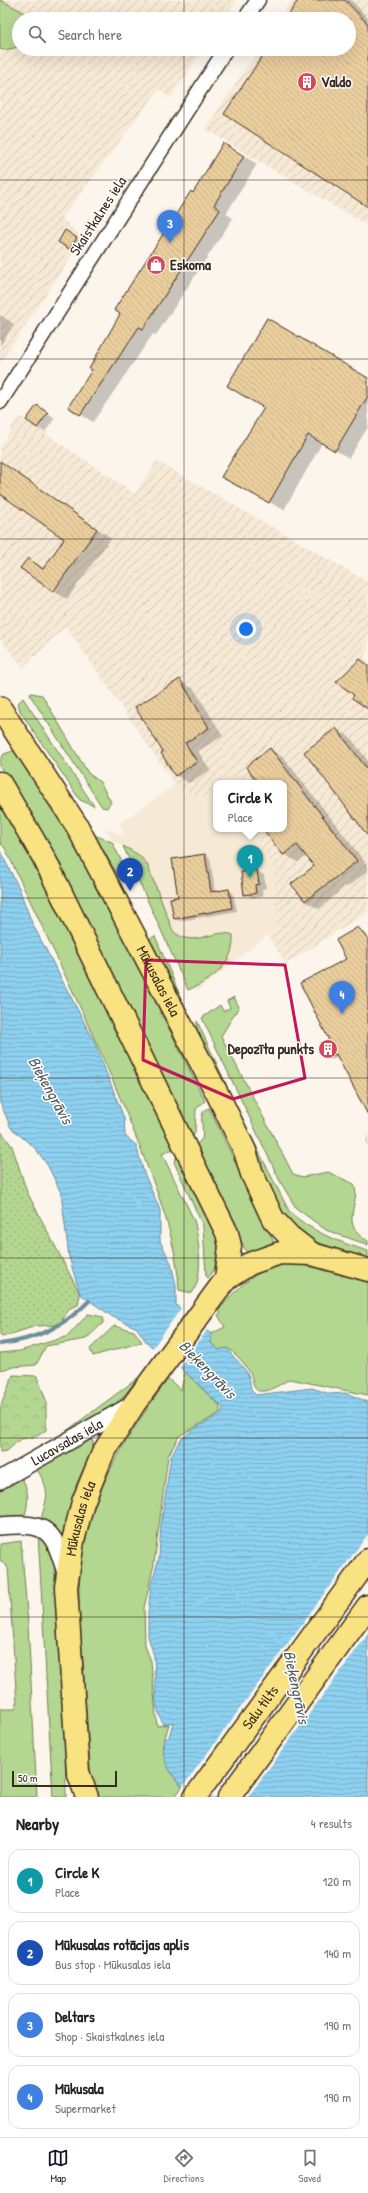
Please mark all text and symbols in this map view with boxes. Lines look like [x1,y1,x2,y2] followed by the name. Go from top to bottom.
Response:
[12,12,356,56] search box
[26,23,48,45] icon: search
[58,24,122,45] text: Search here
[296,71,318,93] building icon: Valdo
[321,71,351,92] place label: Valdo
[64,172,131,259] street label: Skaistkalnes iela
[157,210,183,243] pin: 3
[145,254,167,276] shop icon: Eskoma
[170,254,211,275] place label: Eskoma
[236,619,256,639] your location
[213,780,287,832] popup
[228,787,272,808] text: Circle K
[228,808,253,826] text: Place
[237,845,263,878] pin: 1
[117,858,143,891] pin: 2
[131,942,186,1020] street label: Mūkusalas iela
[329,981,355,1014] pin: 4
[228,1038,314,1060] place label: Depozīta punkts
[317,1038,339,1060] building icon: Depozīta punkts
[23,1052,79,1129] water label: Bieķengrāvis
[174,1335,243,1405] water label: Bieķengrāvis
[27,1413,107,1470] street label: Lucavsalas iela
[60,1477,101,1557] street label: Mūkusalas iela
[279,1649,316,1727] water label: Bieķengrāvis
[237,1681,283,1733] street label: Salu tilts
[12,1769,117,1788] scale bar
[18,1771,38,1785] text: 50 m
[16,1812,59,1835] text: Nearby
[311,1814,352,1832] text: 4 results
[55,1862,99,1883] text: Circle K
[28,1872,32,1890] text: 1
[323,1872,351,1890] text: 120 m
[55,1883,80,1901] text: Place
[55,1934,189,1955] text: Mūkusalas rotācijas aplis
[27,1944,33,1962] text: 2
[324,1944,351,1962] text: 140 m
[55,1955,170,1973] text: Bus stop · Mūkusalas iela
[55,2006,95,2027] text: Deltars
[27,2016,33,2034] text: 3
[324,2016,351,2034] text: 190 m
[55,2027,164,2045] text: Shop · Skaistkalnes iela
[55,2078,104,2099] text: Mūkusala
[28,2088,32,2106] text: 4
[324,2088,351,2106] text: 190 m
[55,2099,116,2117] text: Supermarket
[47,2147,69,2185] tab: Map
[164,2147,204,2185] tab: Directions
[298,2147,321,2185] tab: Saved

